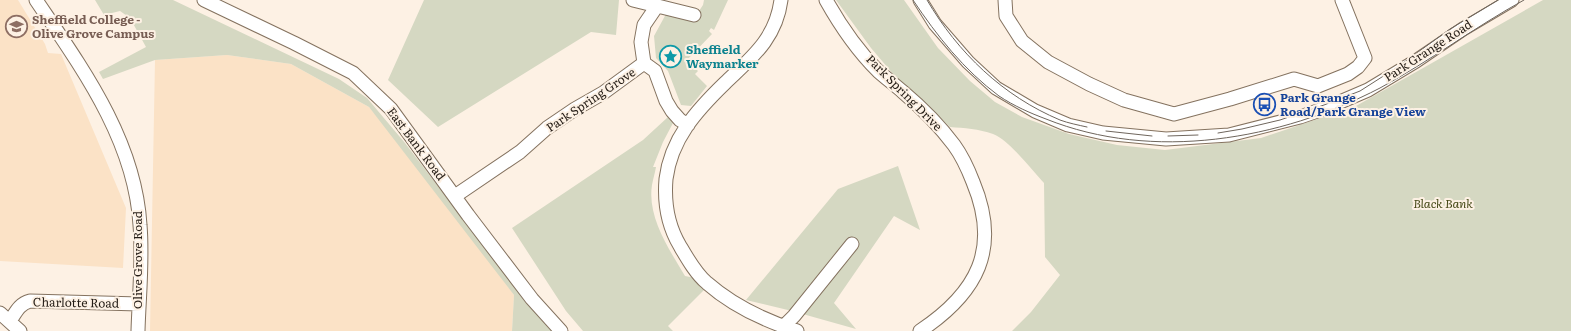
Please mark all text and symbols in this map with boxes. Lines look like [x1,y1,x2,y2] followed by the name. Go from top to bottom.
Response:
[32,10,154,42] place label: Sheffield College - Olive Grove Campus
[4,14,30,40] school or university icon: Sheffield College - Olive Grove Campus
[1380,15,1476,85] street label: Park Grange Road
[686,40,759,72] place label: Sheffield Waymarker
[658,44,684,70] place icon: Sheffield Waymarker
[862,50,947,135] street label: Park Spring Drive
[542,63,639,136] street label: Park Spring Grove
[1280,88,1426,120] place label: Park Grange Road/Park Grange View
[1252,92,1278,118] bus stop icon: Park Grange Road/Park Grange View
[383,103,451,184] street label: East Bank Road
[1413,194,1473,212] park label: Black Bank
[128,210,146,309] street label: Olive Grove Road
[33,292,120,312] street label: Charlotte Road

